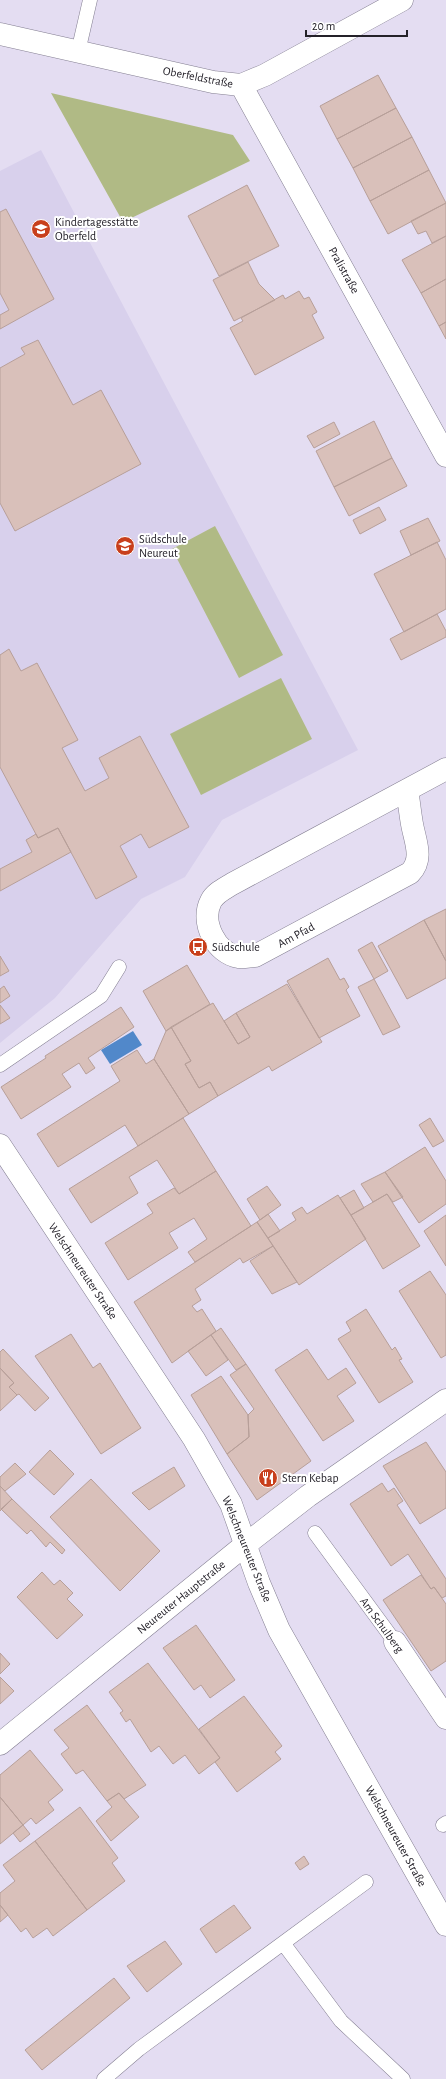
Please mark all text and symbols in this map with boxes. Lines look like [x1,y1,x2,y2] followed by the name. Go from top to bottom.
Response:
[306,12,407,38] scale bar
[312,20,335,32] text: 20 m
[162,64,234,90] street label: Oberfeldstraße
[55,216,138,242] place label: Kindertagesstätte Oberfeld
[30,218,52,240] school or university icon: Kindertagesstätte Oberfeld
[326,245,362,295] street label: Pralistraße
[139,533,187,559] place label: Südschule Neureut
[114,535,136,557] school or university icon: Südschule Neureut
[276,920,316,950] street label: Am Pfad
[187,936,209,958] bus stop icon: Südschule
[212,941,260,953] place label: Südschule
[46,1221,120,1321] street label: Welschneureuter Straße
[257,1467,279,1489] restaurant icon: Stern Kebap
[282,1472,339,1484] place label: Stern Kebap
[220,1494,274,1604] street label: Welschneureuter Straße
[135,1558,227,1636] street label: Neureuter Hauptstraße
[358,1595,406,1655] street label: Am Schulberg
[363,1784,429,1888] street label: Welschneureuter Straße

